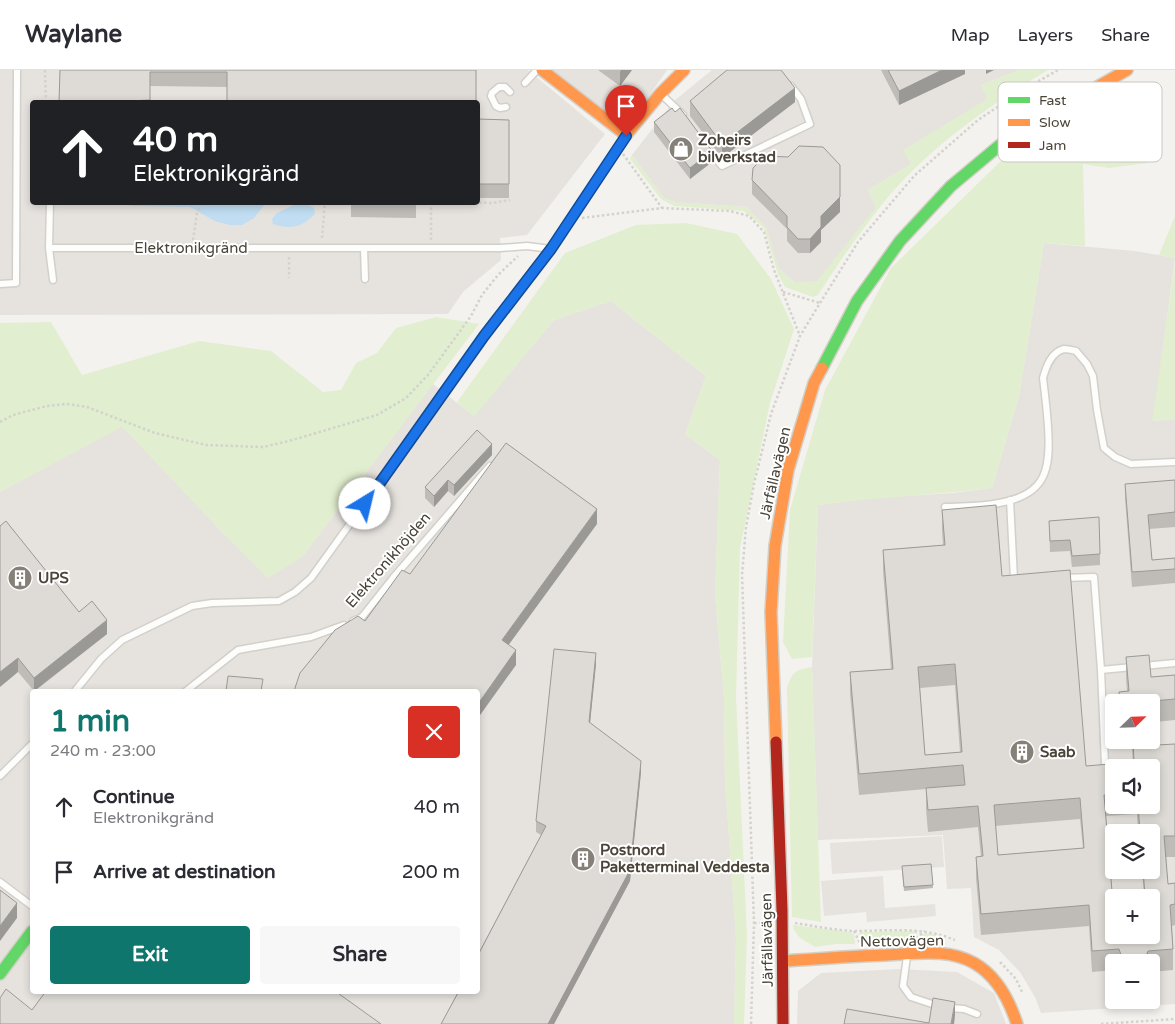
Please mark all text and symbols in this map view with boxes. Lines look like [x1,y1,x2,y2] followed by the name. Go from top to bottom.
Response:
[25,20,122,49] text: Waylane
[951,24,990,46] text: Map
[1018,24,1073,46] text: Layers
[1101,24,1150,46] text: Share
[998,82,1162,162] legend
[605,85,647,136] pin
[612,92,640,120] icon: arrive
[1039,92,1067,109] text: Fast
[1039,114,1071,131] text: Slow
[133,119,218,161] text: 40 m
[50,120,115,185] icon: ahead
[698,131,776,166] place label: Zoheirs bilverkstad
[668,136,694,162] shop icon: Zoheirs bilverkstad
[1039,137,1066,154] text: Jam
[133,161,299,187] text: Elektronikgränd
[134,239,248,257] street label: Elektronikgränd
[756,425,794,521] street label: Järfällavägen
[338,477,390,529] position arrow
[342,509,434,611] street label: Elektronikhöjden
[7,565,33,591] building icon: UPS
[38,569,69,587] place label: UPS
[1105,694,1160,749] north arrow
[1105,694,1160,1009] map controls
[50,703,130,740] text: 1 min
[408,706,460,758] button: close
[1009,739,1035,765] building icon: Saab
[50,741,156,761] text: 240 m · 23:00
[1040,743,1076,761] place label: Saab
[1105,759,1160,814] button: sound
[93,786,175,808] text: Continue
[50,793,78,821] icon: ahead
[414,796,460,818] text: 40 m
[93,808,214,828] text: Elektronikgränd
[1105,824,1160,879] button: layers
[600,841,770,876] place label: Postnord Paketterminal Veddesta
[570,846,596,872] building icon: Postnord Paketterminal Veddesta
[50,858,78,886] icon: arrive
[93,861,276,883] text: Arrive at destination
[402,861,460,883] text: 200 m
[1105,889,1160,944] button: +
[757,893,777,987] street label: Järfällavägen
[50,926,250,984] button: Exit
[260,926,460,984] button: Share
[860,931,944,951] street label: Nettovägen
[1105,954,1160,1009] button: −

